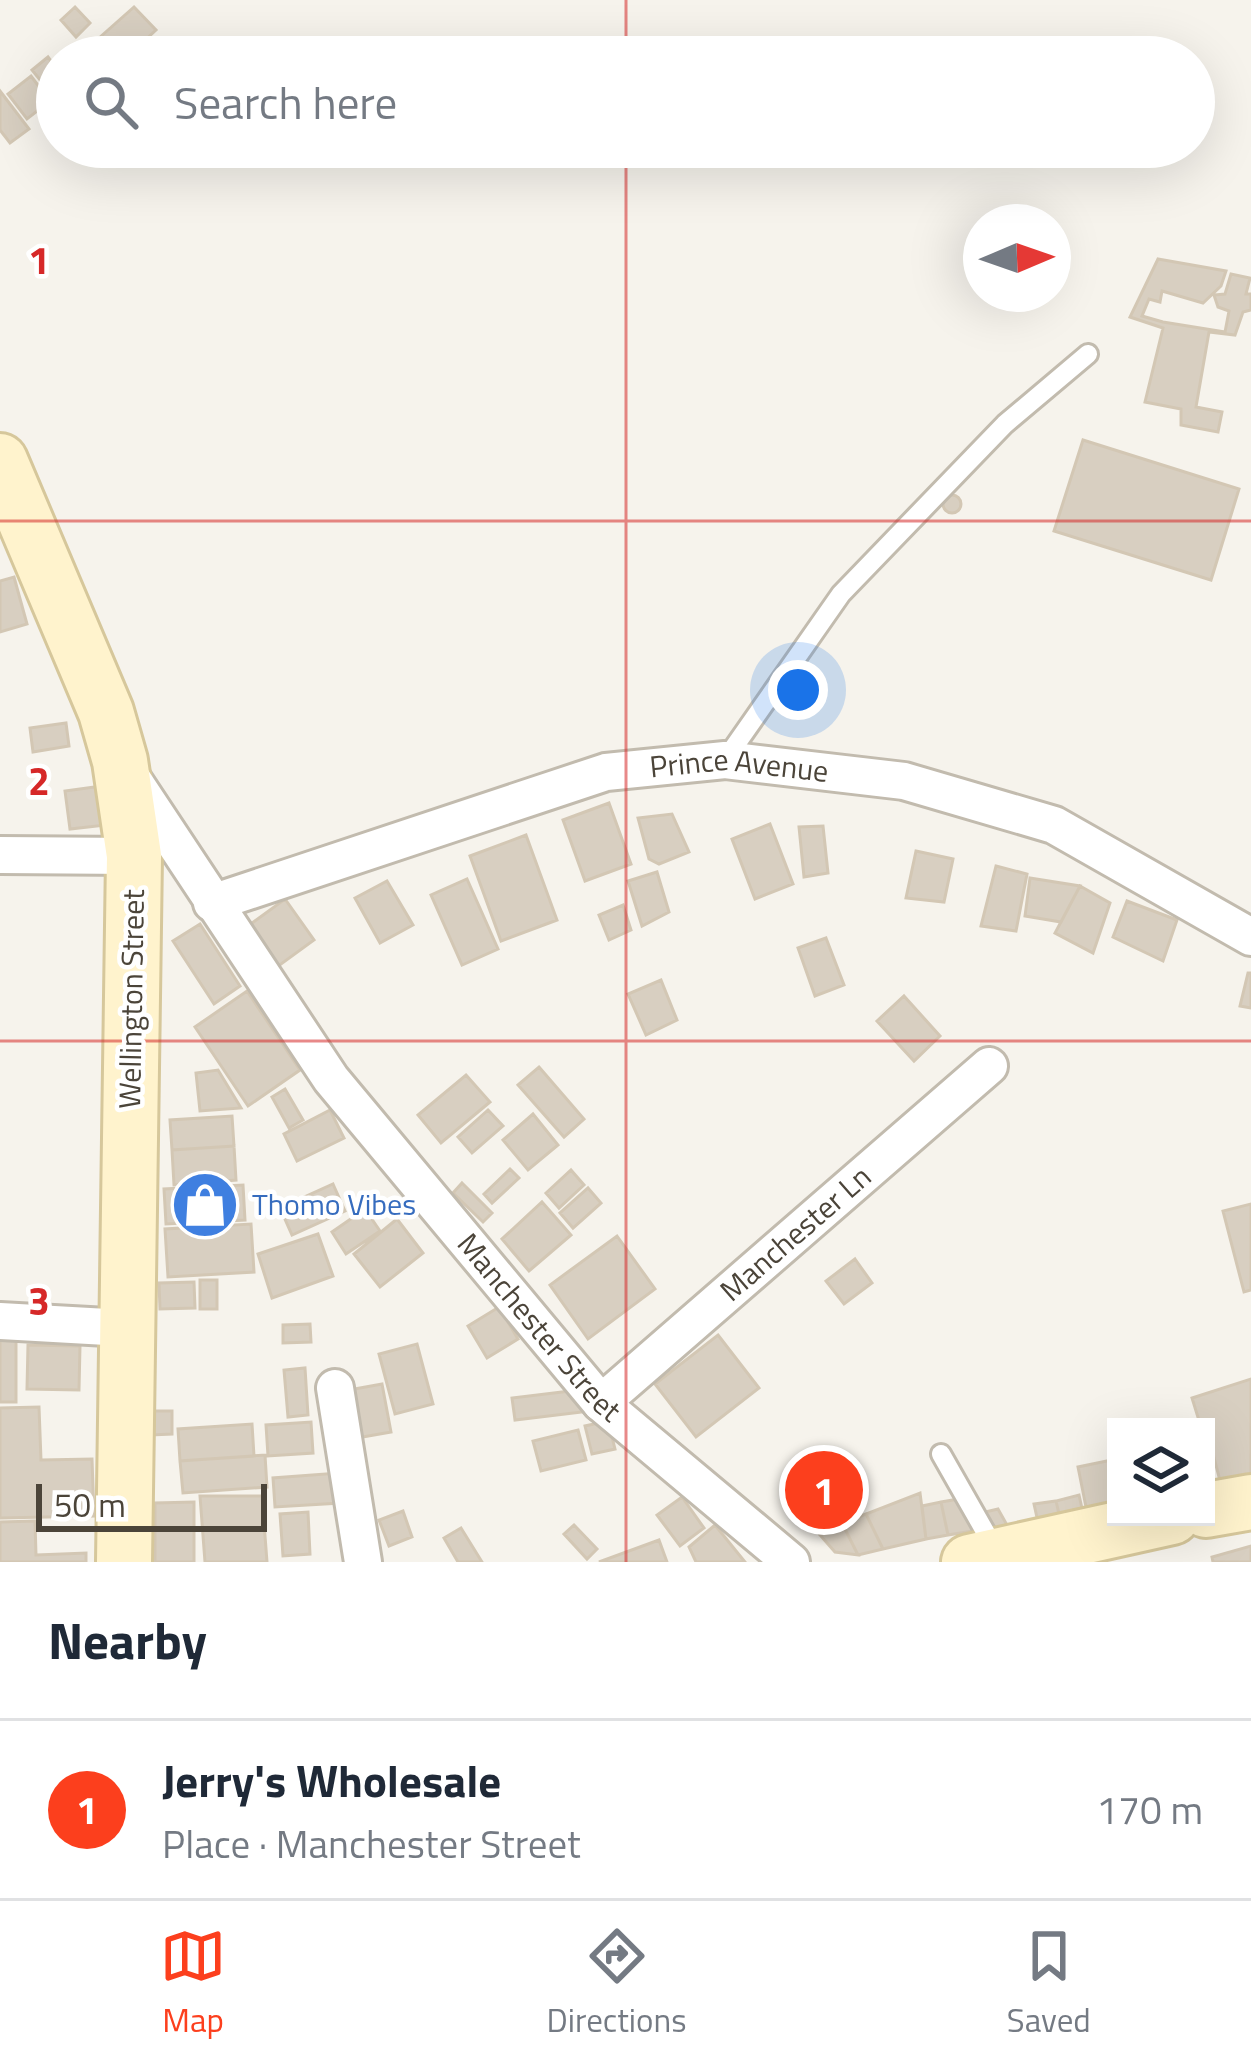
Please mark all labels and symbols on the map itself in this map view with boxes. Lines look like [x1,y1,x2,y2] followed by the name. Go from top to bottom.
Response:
[963,204,1071,312] north arrow
[28,230,50,289] text: 1
[768,660,828,720] your location
[647,736,831,794] street label: Prince Avenue
[28,751,50,810] text: 2
[106,888,156,1109] street label: Wellington Street
[709,1154,881,1312] street label: Manchester Ln
[170,1170,240,1240] shop icon: Thomo Vibes
[252,1181,416,1227] place label: Thomo Vibes
[446,1223,632,1433] street label: Manchester Street
[28,1271,50,1330] text: 3
[785,1445,863,1535] pin: 1
[36,1478,267,1531] scale bar

